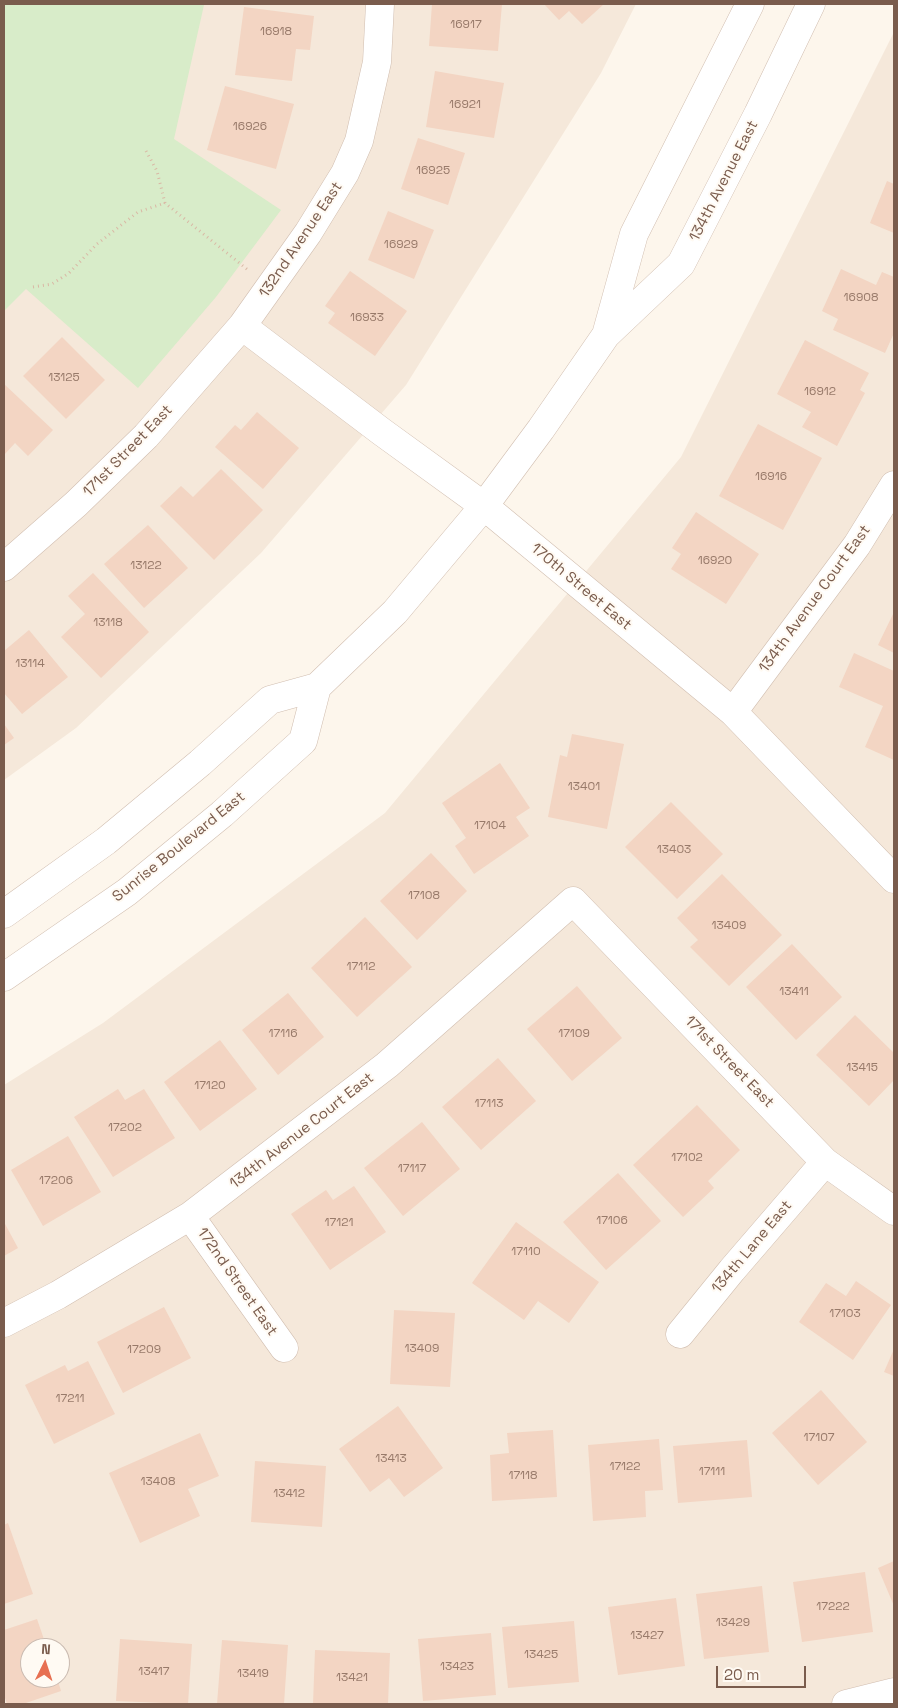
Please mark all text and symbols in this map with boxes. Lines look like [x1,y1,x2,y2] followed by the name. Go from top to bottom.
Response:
[450,18,482,32] house number: 16917
[260,25,292,39] house number: 16918
[449,98,481,112] house number: 16921
[686,118,762,244] street label: 134th Avenue East
[233,120,267,134] house number: 16926
[416,164,450,178] house number: 16925
[256,179,346,301] street label: 132nd Avenue East
[384,238,418,252] house number: 16929
[844,291,878,305] house number: 16908
[350,311,384,325] house number: 16933
[48,371,80,385] house number: 13125
[804,385,836,399] house number: 16912
[80,401,176,501] street label: 171st Street East
[755,470,787,484] house number: 16916
[756,522,874,676] street label: 134th Avenue Court East
[527,540,635,634] street label: 170th Street East
[698,554,732,568] house number: 16920
[130,559,162,573] house number: 13122
[93,616,123,630] house number: 13118
[15,657,45,671] house number: 13114
[568,780,600,794] house number: 13401
[109,788,249,906] street label: Sunrise Boulevard East
[474,819,506,833] house number: 17104
[657,843,691,857] house number: 13403
[408,889,440,903] house number: 17108
[712,919,746,933] house number: 13409
[347,960,375,974] house number: 17112
[779,985,809,999] house number: 13411
[681,1012,777,1112] street label: 171st Street East
[268,1027,298,1041] house number: 17116
[558,1027,590,1041] house number: 17109
[846,1061,878,1075] house number: 13415
[226,1069,378,1193] street label: 134th Avenue Court East
[194,1079,226,1093] house number: 17120
[475,1097,503,1111] house number: 17113
[108,1121,142,1135] house number: 17202
[671,1151,703,1165] house number: 17102
[398,1162,426,1176] house number: 17117
[39,1174,73,1188] house number: 17206
[708,1197,796,1297] street label: 134th Lane East
[596,1214,628,1228] house number: 17106
[325,1216,353,1230] house number: 17121
[193,1225,281,1339] street label: 172nd Street East
[511,1245,541,1259] house number: 17110
[829,1307,861,1321] house number: 17103
[405,1342,439,1356] house number: 13409
[127,1343,161,1357] house number: 17209
[56,1392,84,1406] house number: 17211
[804,1431,834,1445] house number: 17107
[375,1452,407,1466] house number: 13413
[609,1460,641,1474] house number: 17122
[699,1465,725,1479] house number: 17111
[508,1469,538,1483] house number: 17118
[141,1475,175,1489] house number: 13408
[273,1487,305,1501] house number: 13412
[816,1600,850,1614] house number: 17222
[716,1616,750,1630] house number: 13429
[630,1629,664,1643] house number: 13427
[20,1638,70,1688] north arrow
[41,1640,51,1658] text: N
[524,1648,558,1662] house number: 13425
[718,1656,808,1688] scale bar
[440,1660,474,1674] house number: 13423
[138,1665,170,1679] house number: 13417
[724,1665,759,1684] text: 20 m
[237,1667,269,1681] house number: 13419
[336,1671,368,1685] house number: 13421

